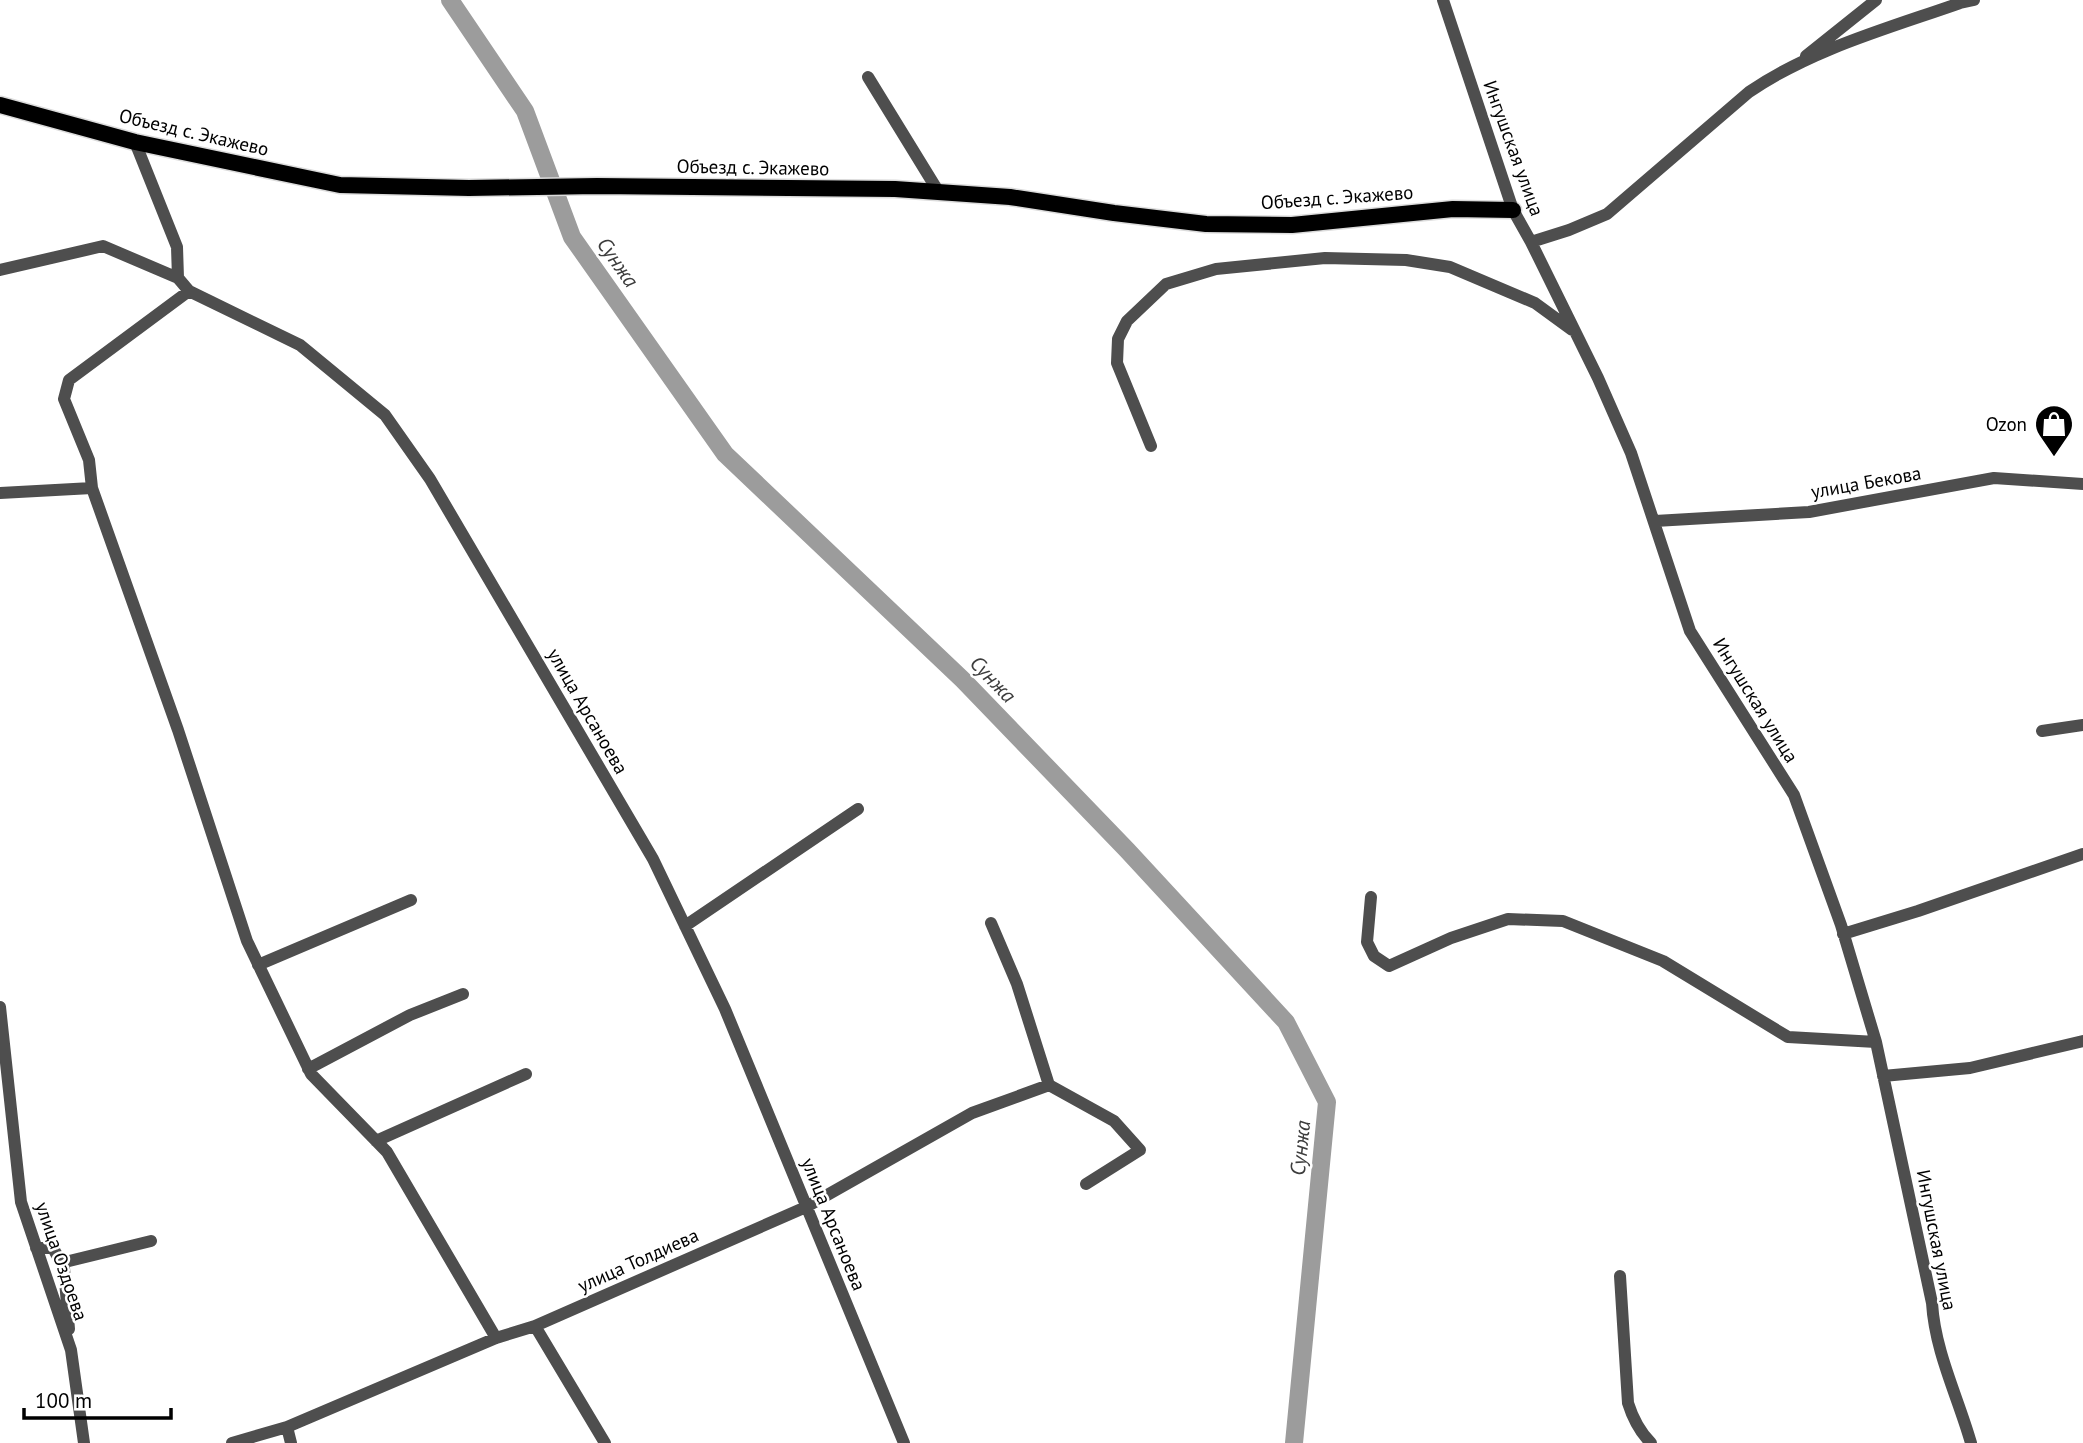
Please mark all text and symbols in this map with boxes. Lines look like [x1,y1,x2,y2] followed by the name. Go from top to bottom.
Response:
[1478,77,1550,219] street label: Ингушская улица
[117,103,271,161] street label: Объезд с. Экажево
[676,154,830,180] street label: Объезд с. Экажево
[1260,180,1414,214] street label: Объезд с. Экажево
[591,232,645,293] water label: Сунжа
[2033,403,2075,458] shop icon: Ozon
[1986,412,2027,436] place label: Ozon
[1809,461,1923,503] street label: улица Бекова
[1708,633,1804,767] street label: Ингушская улица
[542,644,634,778] street label: улица Арсаноева
[964,650,1022,709] water label: Сунжа
[1284,1118,1316,1177] water label: Сунжа
[796,1154,872,1294] street label: улица Арсаноева
[1912,1168,1962,1312] street label: Ингушская улица
[30,1199,94,1323] street label: улица Оздоева
[574,1223,702,1297] street label: улица Толдиева
[24,1376,172,1420] scale bar
[35,1387,92,1414] text: 100 m

